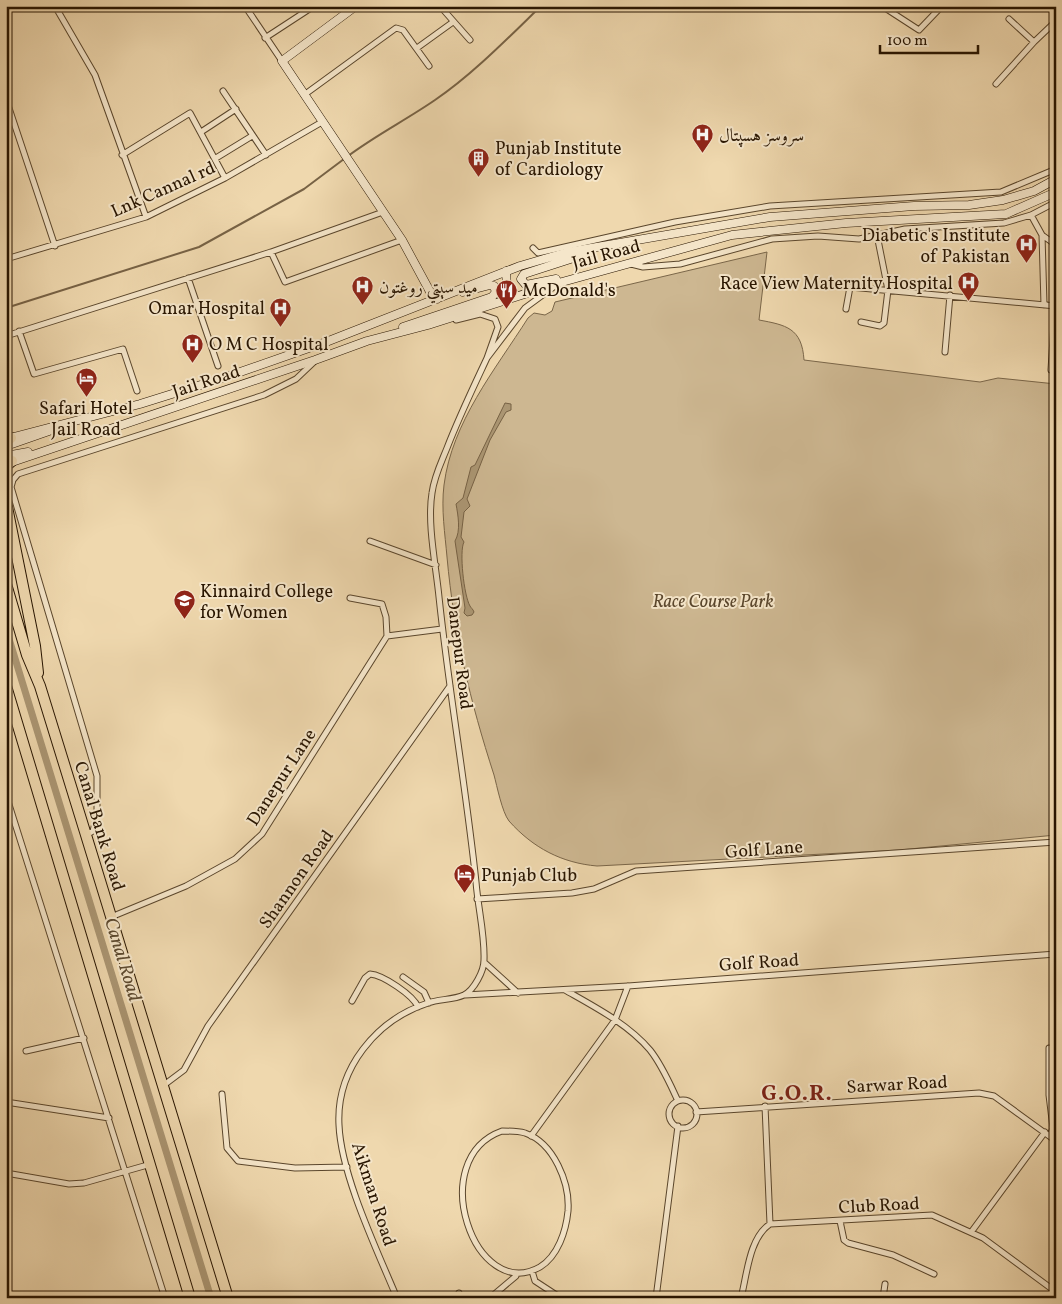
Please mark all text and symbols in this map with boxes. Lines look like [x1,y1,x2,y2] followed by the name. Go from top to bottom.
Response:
[880,22,977,54] scale bar
[887,31,927,52] text: 100 m
[691,123,715,154] hospital icon: سروسز ہسپتال
[719,124,804,149] place label: سروسز ہسپتال
[495,137,622,183] place label: Punjab Institute of Cardiology
[467,146,491,177] building icon: Punjab Institute of Cardiology
[107,156,220,225] street label: Lnk Cannal rd
[862,224,1010,270] place label: Diabetic's Institute of Pakistan
[1014,233,1038,264] hospital icon: Diabetic's Institute of Pakistan
[569,234,643,277] street label: Jail Road
[957,271,981,302] hospital icon: Race View Maternity Hospital
[720,272,953,297] place label: Race View Maternity Hospital
[351,275,375,306] hospital icon: مید سېټي روغتون
[379,276,478,304] place label: مید سېټي روغتون
[494,278,518,309] restaurant icon: McDonald's
[522,279,616,304] place label: McDonald's
[269,296,293,327] hospital icon: Omar Hospital
[149,297,265,322] place label: Omar Hospital
[181,332,205,363] hospital icon: O M C Hospital
[209,333,329,358] place label: O M C Hospital
[169,360,244,405] street label: Jail Road
[74,366,98,397] hotel icon: Safari Hotel Jail Road
[39,397,133,443] place label: Safari Hotel Jail Road
[200,580,333,626] place label: Kinnaird College for Women
[172,589,196,620] school or university icon: Kinnaird College for Women
[652,590,774,615] park label: Race Course Park
[439,595,478,711] street label: Danepur Road
[241,724,323,831] street label: Danepur Lane
[67,759,130,894] street label: Canal Bank Road
[254,825,341,934] street label: Shannon Road
[724,835,804,866] street label: Golf Lane
[453,863,477,894] hotel icon: Punjab Club
[481,864,577,889] place label: Punjab Club
[97,914,147,1005] water label: Canal Road
[718,948,800,979] street label: Golf Road
[846,1070,948,1101] street label: Sarwar Road
[761,1079,833,1110] district label: G.O.R.
[344,1139,401,1250] street label: Aikman Road
[838,1192,920,1221] street label: Club Road

